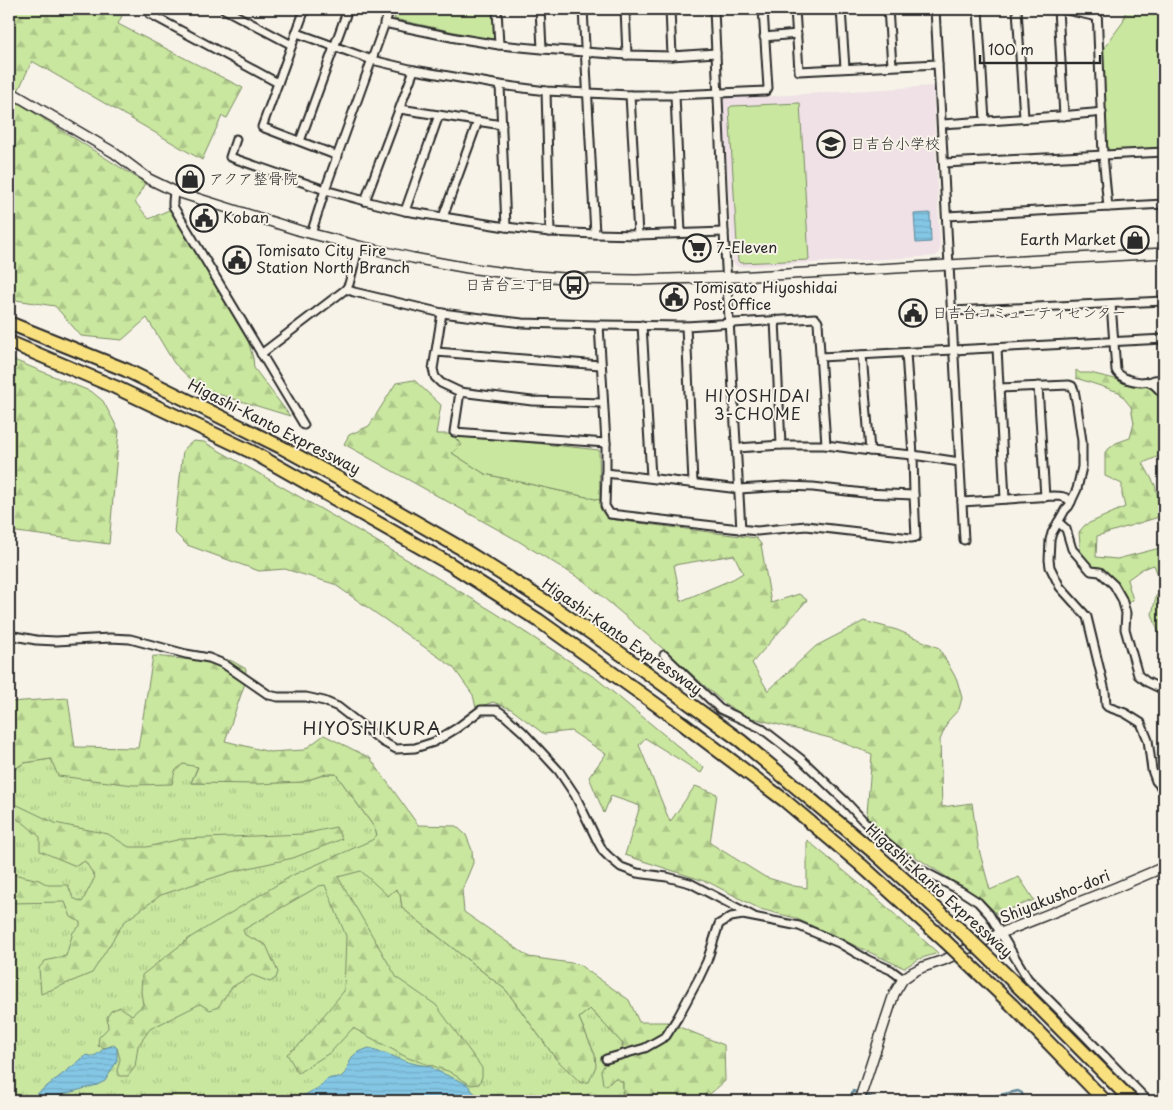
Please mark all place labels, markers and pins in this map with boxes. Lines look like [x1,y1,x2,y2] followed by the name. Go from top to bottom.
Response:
[816,129,846,159] school or university icon: 日吉台小学校
[850,131,940,154] place label: 日吉台小学校
[175,164,205,194] shop icon: アクア整骨院
[209,166,298,189] place label: アクア整骨院
[189,203,219,233] public building icon: Koban
[223,205,269,228] place label: Koban
[1120,225,1150,255] shop icon: Earth Market
[1020,227,1116,250] place label: Earth Market
[682,233,712,263] supermarket icon: 7-Eleven
[716,235,777,258] place label: 7-Eleven
[256,238,410,278] place label: Tomisato City Fire Station North Branch
[222,245,252,275] public building icon: Tomisato City Fire Station North Branch
[559,270,589,300] bus stop icon: 日吉台三丁目
[465,272,555,295] place label: 日吉台三丁目
[693,275,838,315] place label: Tomisato Hiyoshidai Post Office
[659,282,689,312] public building icon: Tomisato Hiyoshidai Post Office
[898,298,928,328] public building icon: 日吉台コミュニティセンター
[932,300,1126,323] place label: 日吉台コミュニティセンター

